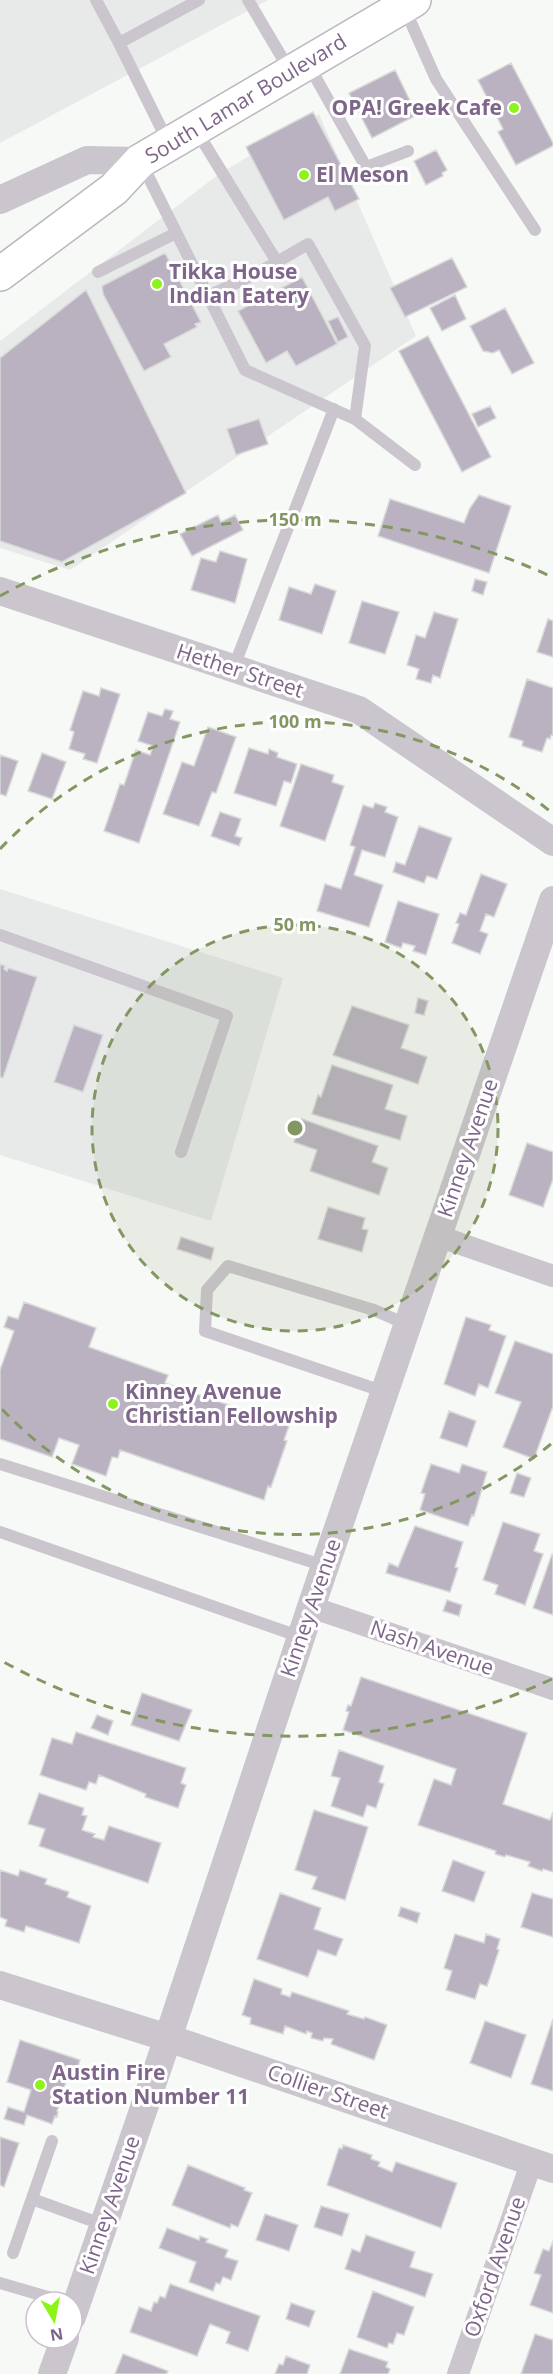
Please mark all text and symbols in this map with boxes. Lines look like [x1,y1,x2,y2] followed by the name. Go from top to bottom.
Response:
[140,27,351,169] street label: South Lamar Boulevard
[332,93,502,121] place label: OPA! Greek Cafe
[507,101,521,115] marker: OPA! Greek Cafe
[316,160,409,188] place label: El Meson
[297,168,311,182] marker: El Meson
[169,257,309,309] place label: Tikka House Indian Eatery
[150,277,164,291] marker: Tikka House Indian Eatery
[268,507,322,531] text: 150 m
[173,636,307,704] street label: Hether Street
[268,709,322,733] text: 100 m
[274,912,316,936] text: 50 m
[430,1075,504,1221] street label: Kinney Avenue
[285,1118,305,1138] centre of rings
[125,1377,338,1429] place label: Kinney Avenue Christian Fellowship
[106,1397,120,1411] marker: Kinney Avenue Christian Fellowship
[273,1535,347,1681] street label: Kinney Avenue
[367,1613,498,1681] street label: Nash Avenue
[264,2057,393,2125] street label: Collier Street
[52,2058,249,2110] place label: Austin Fire Station Number 11
[33,2078,47,2092] marker: Austin Fire Station Number 11
[72,2132,146,2278] street label: Kinney Avenue
[457,2193,531,2341] street label: Oxford Avenue
[24,2290,84,2350] north arrow
[48,2323,65,2347] text: N

